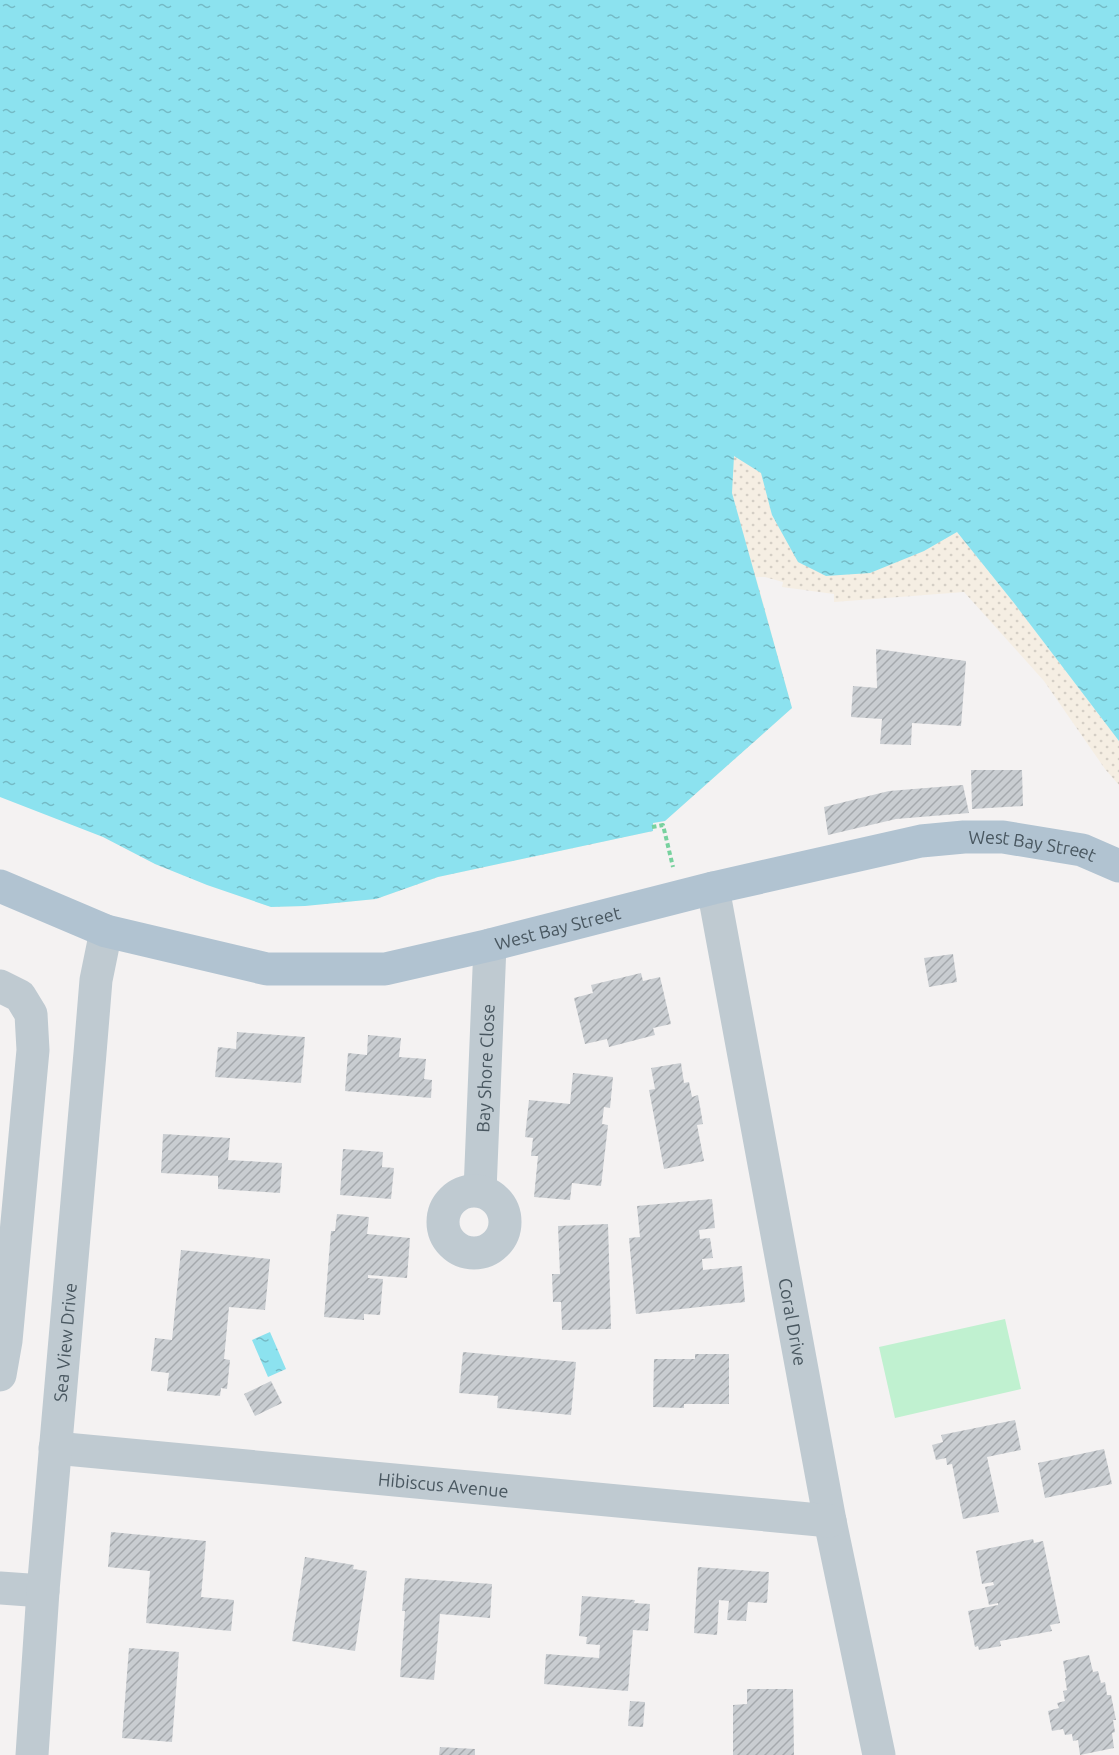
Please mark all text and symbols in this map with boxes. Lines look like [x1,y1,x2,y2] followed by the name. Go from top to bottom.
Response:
[969,827,1099,865] street label: West Bay Street
[493,902,623,953] street label: West Bay Street
[472,1003,498,1133] street label: Bay Shore Close
[775,1276,811,1367] street label: Coral Drive
[50,1282,80,1403] street label: Sea View Drive
[377,1468,509,1501] street label: Hibiscus Avenue

